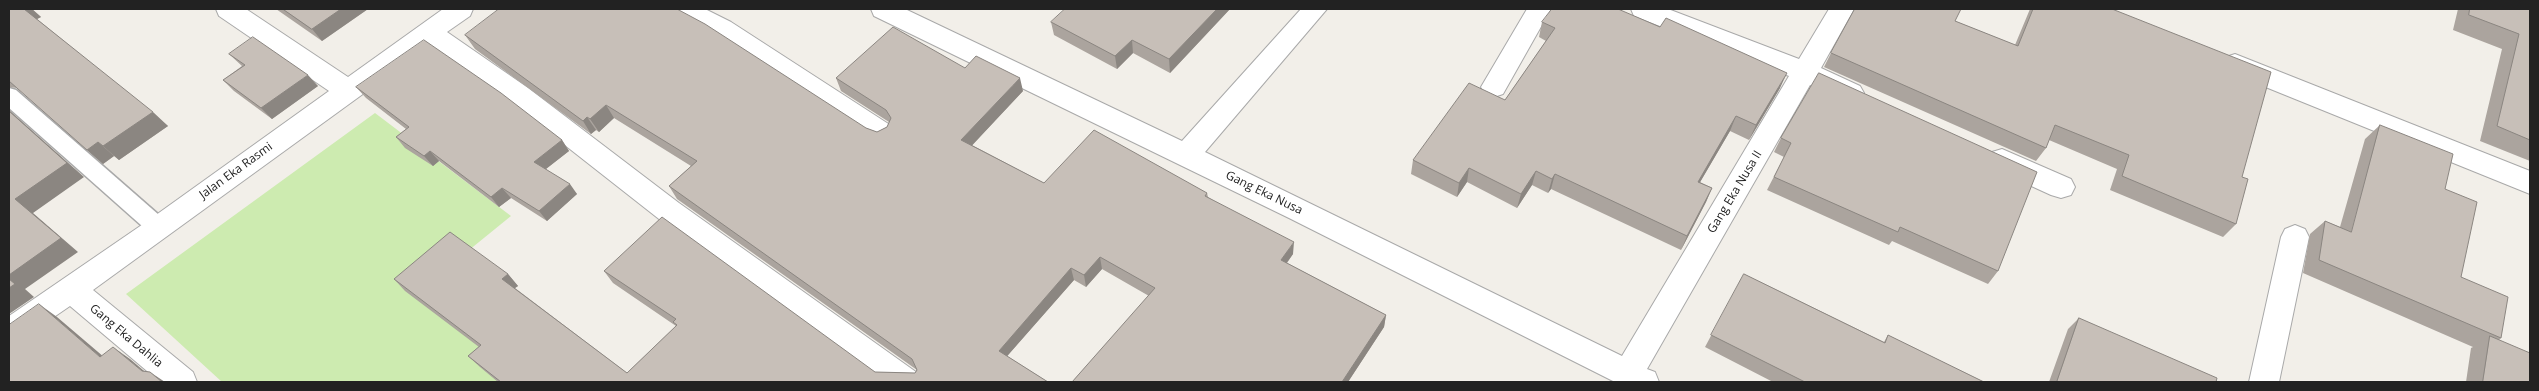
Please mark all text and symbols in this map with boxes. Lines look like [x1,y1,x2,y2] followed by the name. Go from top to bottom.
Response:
[197,140,275,202] street label: Jalan Eka Rasmi
[1705,148,1765,236] street label: Gang Eka Nusa II
[1223,168,1305,218] street label: Gang Eka Nusa
[87,301,165,371] street label: Gang Eka Dahlia

